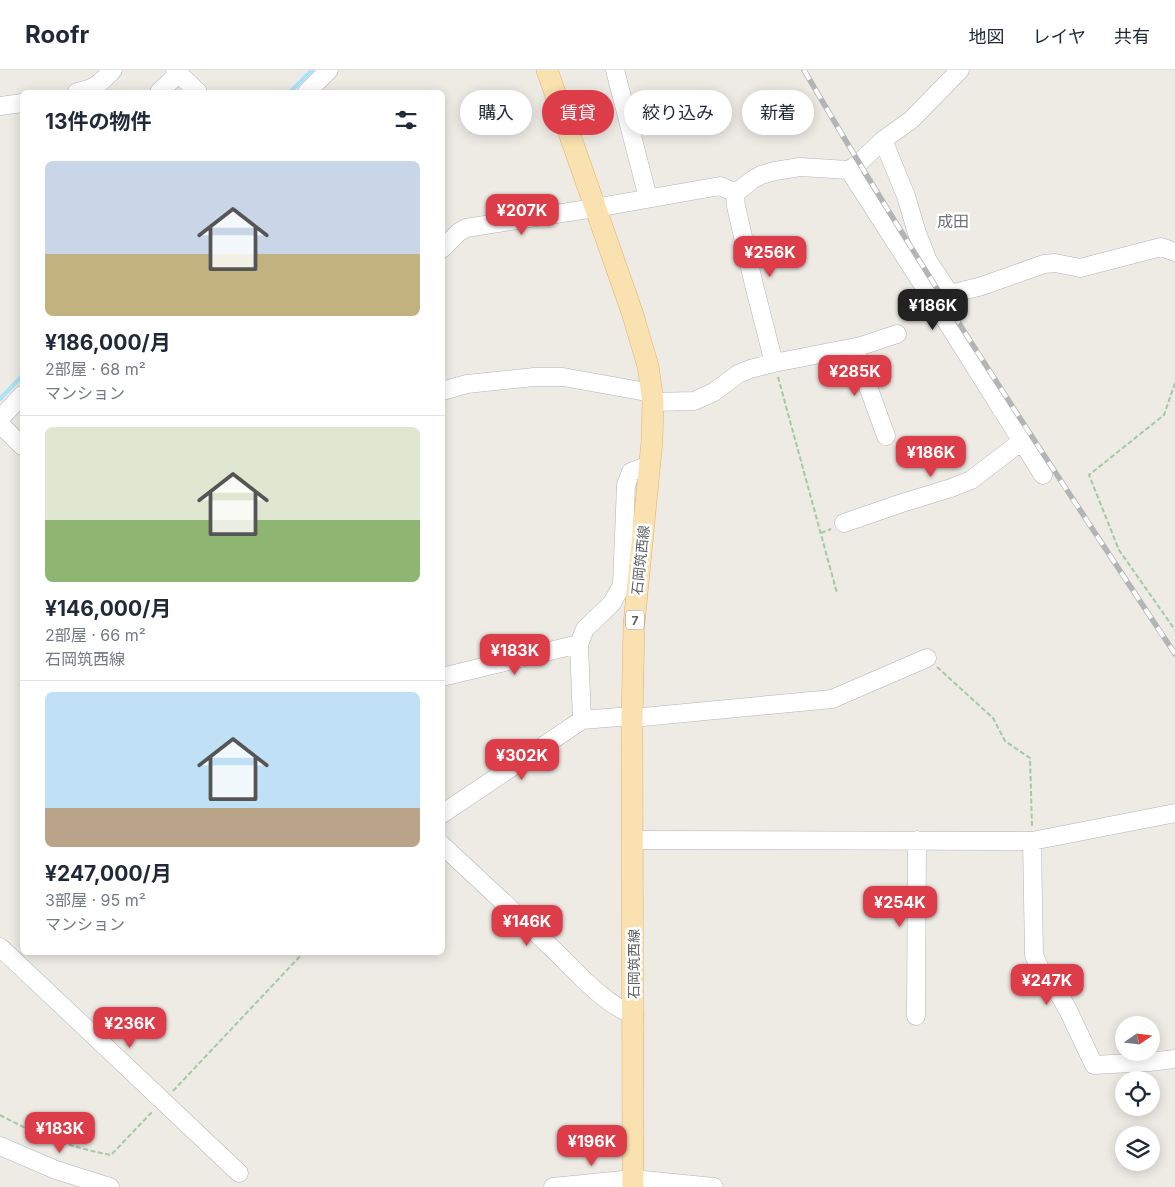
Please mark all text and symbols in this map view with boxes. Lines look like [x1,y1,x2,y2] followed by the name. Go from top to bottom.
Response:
[25,20,89,49] text: Roofr
[969,26,1005,47] text: 地図
[1033,26,1086,47] text: レイヤ
[1114,26,1150,47] text: 共有
[460,90,532,135] chip: 購入
[542,90,614,135] chip: 賃貸
[624,90,732,135] chip: 絞り込み
[742,90,814,135] chip: 新着
[392,106,420,134] icon: filters
[45,109,152,134] text: 13件の物件
[188,194,278,284] icon: home
[487,194,557,236] pin: ¥207K
[497,200,547,220] text: ¥207K
[937,211,969,231] district label: 成田
[735,236,805,278] pin: ¥256K
[744,242,796,262] text: ¥256K
[898,288,968,331] pin: ¥186K
[909,295,957,315] text: ¥186K
[45,330,171,355] text: ¥186,000/月
[820,354,890,397] pin: ¥285K
[45,359,146,379] text: 2部屋 · 68 m²
[829,361,881,381] text: ¥285K
[45,383,125,403] text: マンション
[896,436,966,478] pin: ¥186K
[907,442,955,462] text: ¥186K
[188,459,278,549] icon: home
[628,524,652,596] street label: 石岡筑西線
[45,596,171,621] text: ¥146,000/月
[626,610,644,630] road number: 7
[45,625,146,645] text: 2部屋 · 66 m²
[480,634,550,676] pin: ¥183K
[491,640,539,660] text: ¥183K
[45,649,125,669] text: 石岡筑西線
[188,724,278,814] icon: home
[487,738,557,781] pin: ¥302K
[496,745,548,765] text: ¥302K
[45,861,172,886] text: ¥247,000/月
[865,886,935,928] pin: ¥254K
[45,890,146,910] text: 3部屋 · 95 m²
[874,892,926,912] text: ¥254K
[492,904,562,947] pin: ¥146K
[503,911,551,931] text: ¥146K
[45,914,125,934] text: マンション
[625,929,642,999] street label: 石岡筑西線
[1012,964,1082,1006] pin: ¥247K
[1022,970,1072,990] text: ¥247K
[95,1006,165,1049] pin: ¥236K
[104,1013,156,1033] text: ¥236K
[1115,1016,1160,1061] north arrow
[1115,1016,1160,1171] map controls
[1115,1071,1160,1116] button: locate
[25,1112,95,1154] pin: ¥183K
[36,1118,84,1138] text: ¥183K
[557,1124,627,1167] pin: ¥196K
[1115,1126,1160,1171] button: layers
[568,1131,616,1151] text: ¥196K

